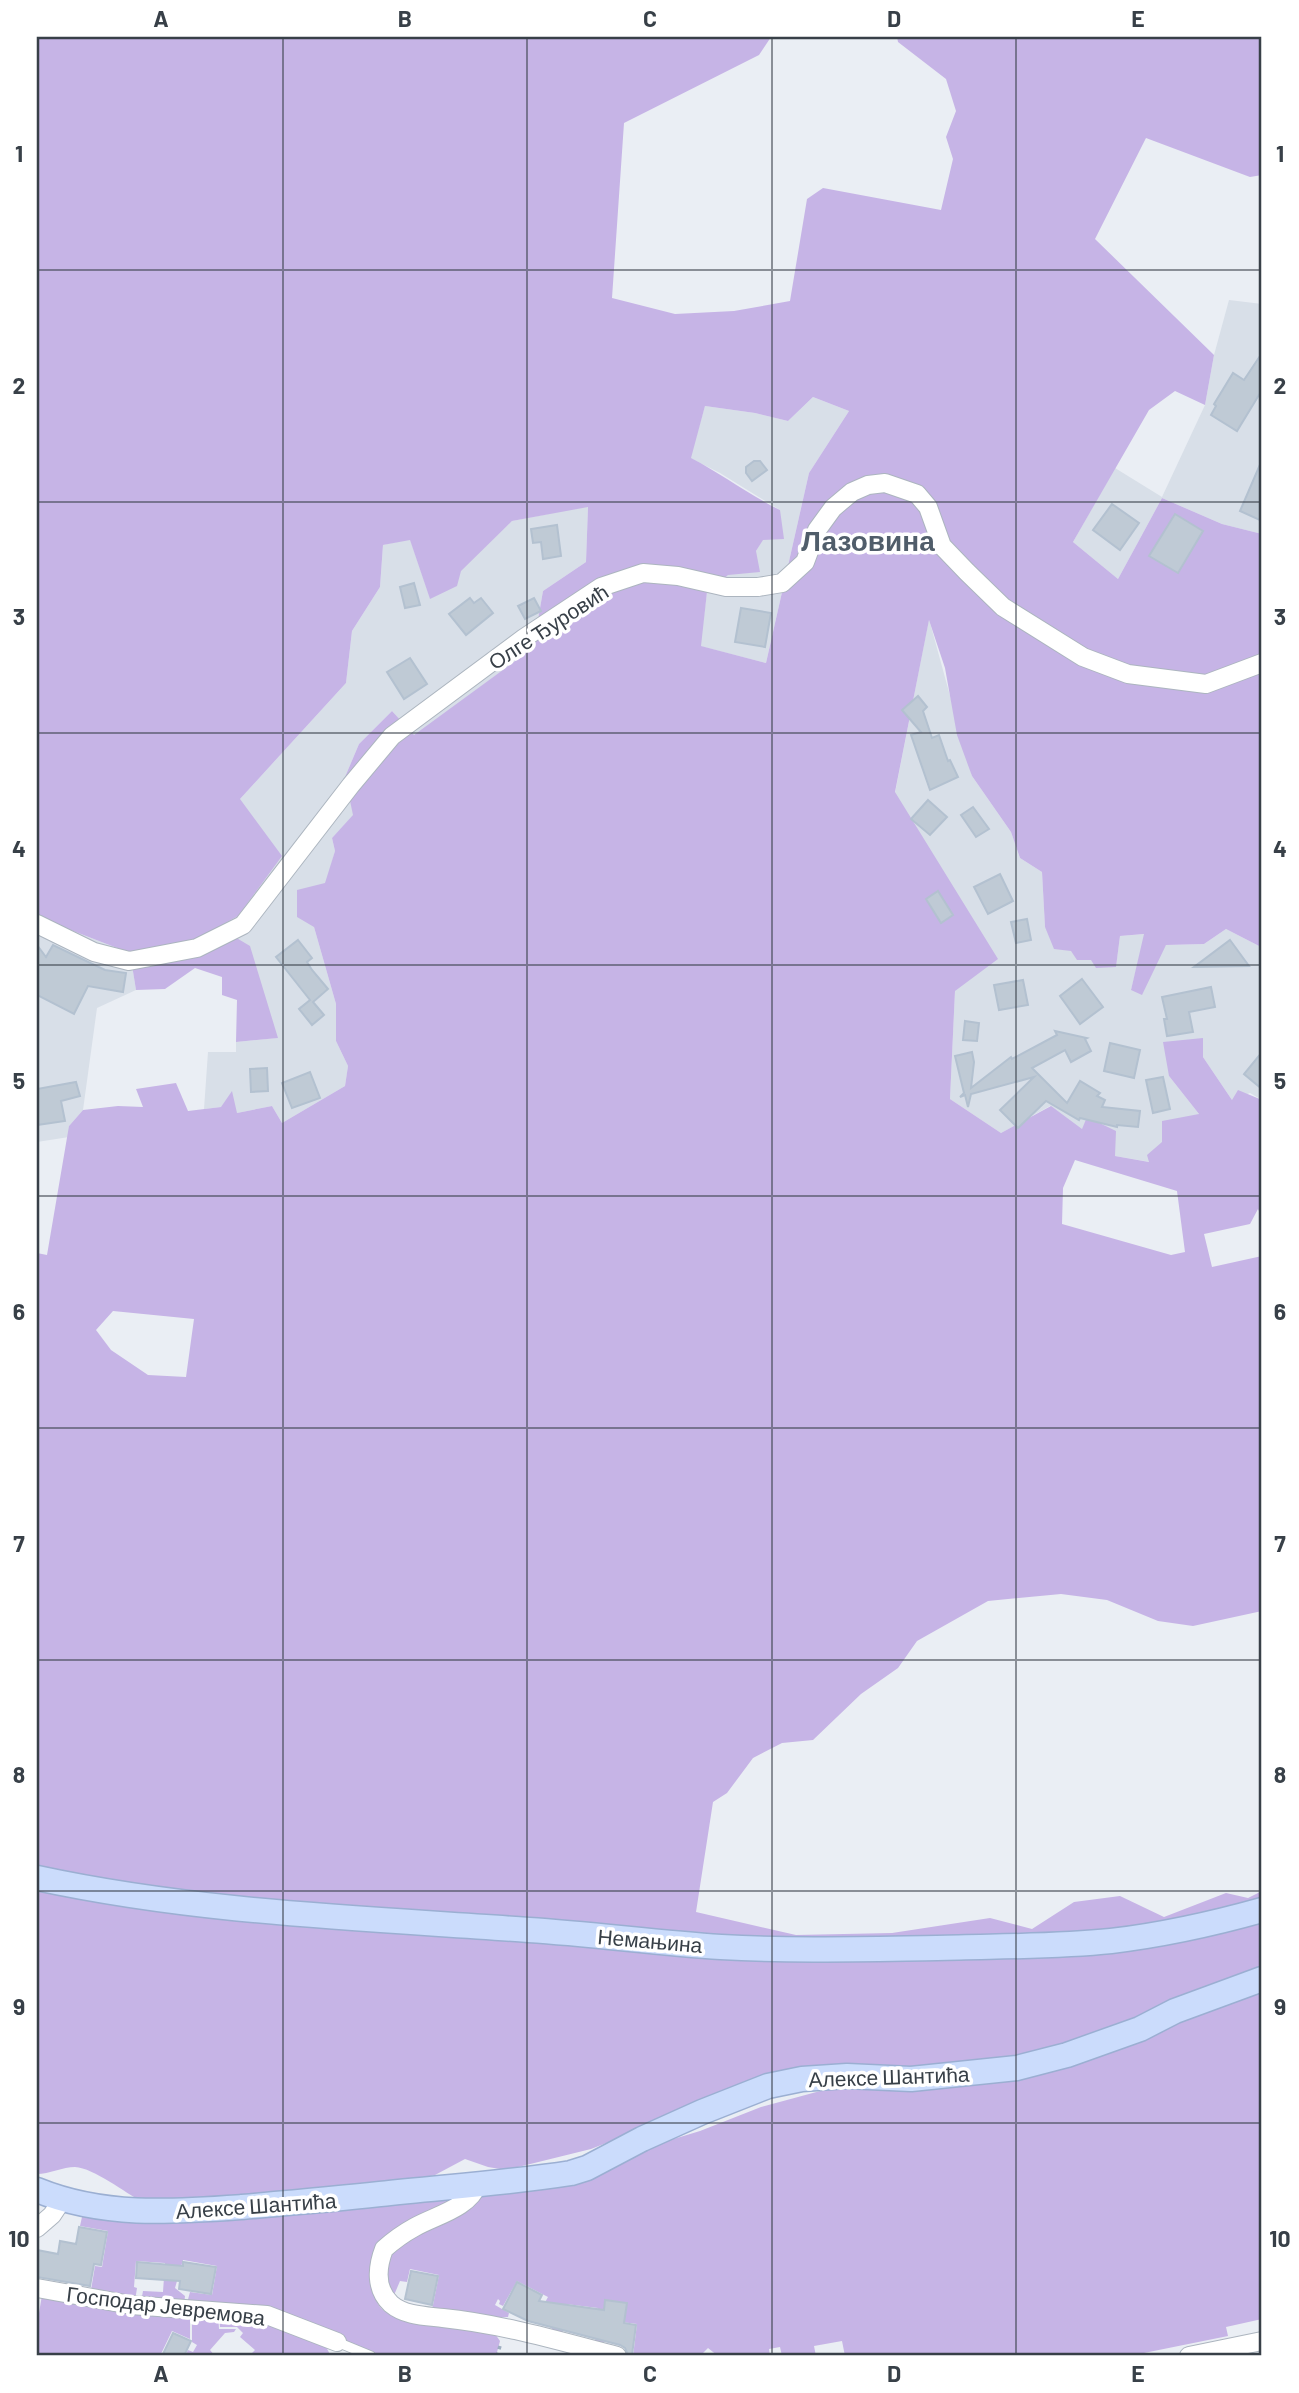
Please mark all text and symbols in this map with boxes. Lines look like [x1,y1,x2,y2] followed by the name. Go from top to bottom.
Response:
[153,4,169,32] text: A
[398,4,412,32] text: B
[643,4,657,32] text: C
[887,4,901,32] text: D
[1131,4,1145,32] text: E
[15,139,23,167] text: 1
[1276,139,1284,167] text: 1
[13,371,25,399] text: 2
[1274,371,1286,399] text: 2
[801,523,935,557] district label: Лазовина
[483,578,613,674] street label: Олге Ђуровић
[13,602,25,630] text: 3
[1274,602,1286,630] text: 3
[12,834,26,862] text: 4
[1273,834,1287,862] text: 4
[13,1066,25,1094] text: 5
[1274,1066,1286,1094] text: 5
[13,1297,25,1325] text: 6
[1274,1297,1286,1325] text: 6
[13,1529,25,1557] text: 7
[1274,1529,1286,1557] text: 7
[13,1760,25,1788] text: 8
[1274,1760,1286,1788] text: 8
[597,1923,704,1957] street label: Немањина
[13,1992,25,2020] text: 9
[1274,1992,1286,2020] text: 9
[808,2061,970,2091] street label: Алексе Шантића
[175,2187,337,2223] street label: Алексе Шантића
[8,2224,30,2252] text: 10
[1269,2224,1291,2252] text: 10
[65,2280,267,2330] street label: Господар Јевремова
[153,2359,169,2387] text: A
[398,2359,412,2387] text: B
[643,2359,657,2387] text: C
[887,2359,901,2387] text: D
[1131,2359,1145,2387] text: E

